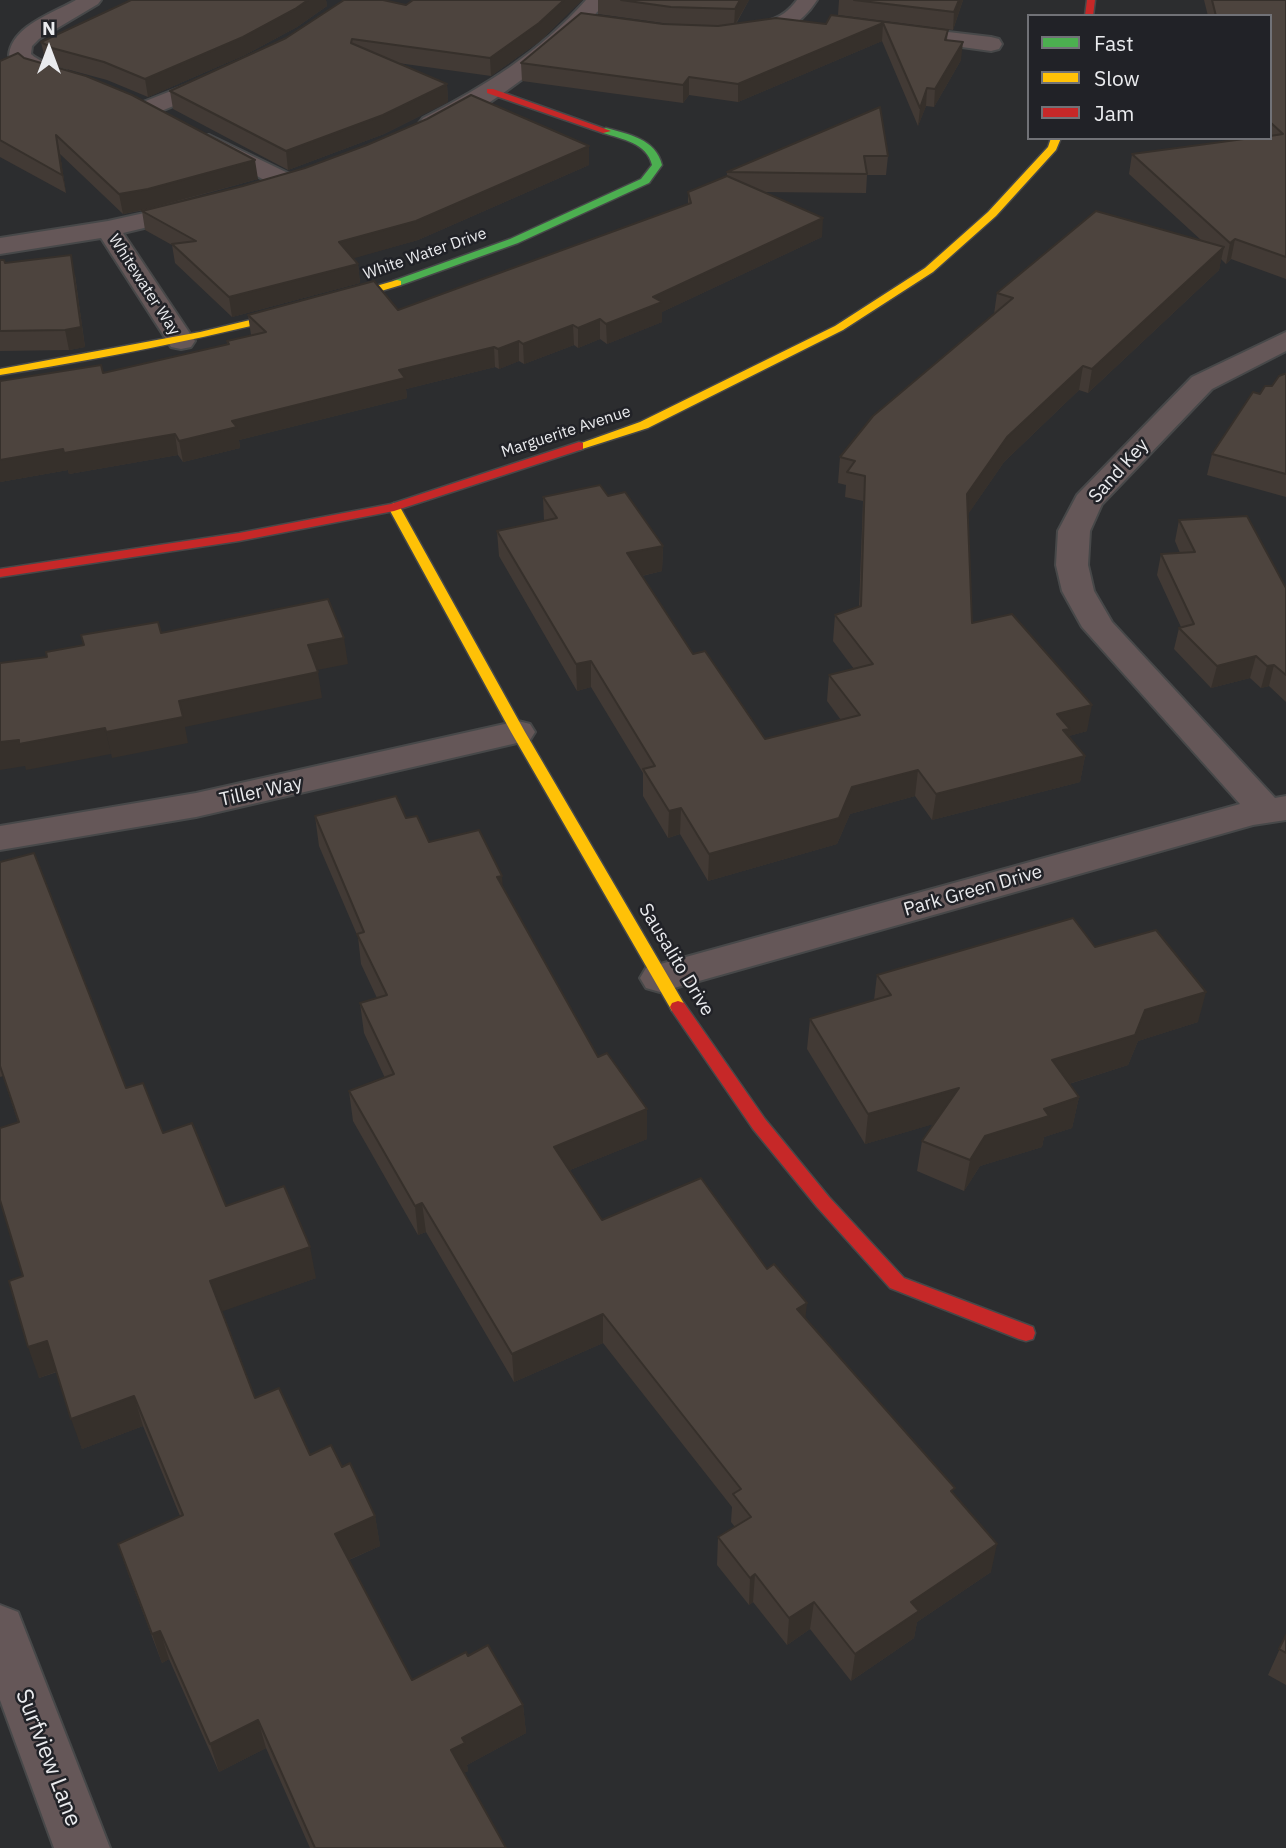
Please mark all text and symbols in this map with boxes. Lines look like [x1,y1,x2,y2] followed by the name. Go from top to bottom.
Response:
[14,14,84,84] north arrow
[1027,14,1272,140] legend
[42,16,56,40] text: N
[1094,29,1134,57] text: Fast
[1094,64,1140,92] text: Slow
[1094,99,1134,127] text: Jam
[361,224,489,284] street label: White Water Drive
[104,231,184,339] street label: Whitewater Way
[499,402,633,462] street label: Marguerite Avenue
[1084,434,1154,508] street label: Sand Key
[218,772,304,812] street label: Tiller Way
[901,860,1045,922] street label: Park Green Drive
[633,900,719,1020] street label: Sausalito Drive
[9,1685,87,1831] street label: Surfview Lane

